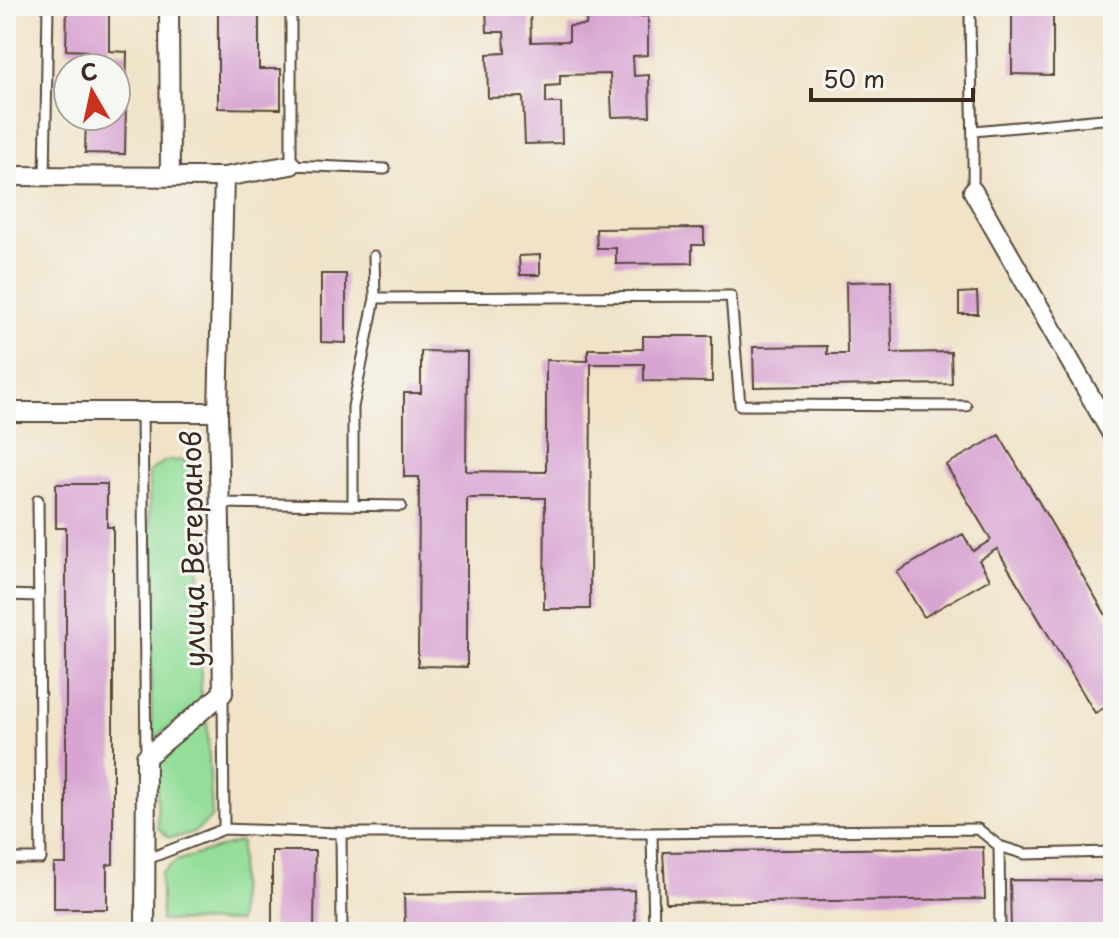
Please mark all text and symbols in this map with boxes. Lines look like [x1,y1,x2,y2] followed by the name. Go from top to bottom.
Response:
[52,52,132,132] north arrow
[811,52,973,102] scale bar
[78,53,99,88] text: С
[823,60,885,96] text: 50 m
[168,430,215,668] street label: улица Ветеранов

